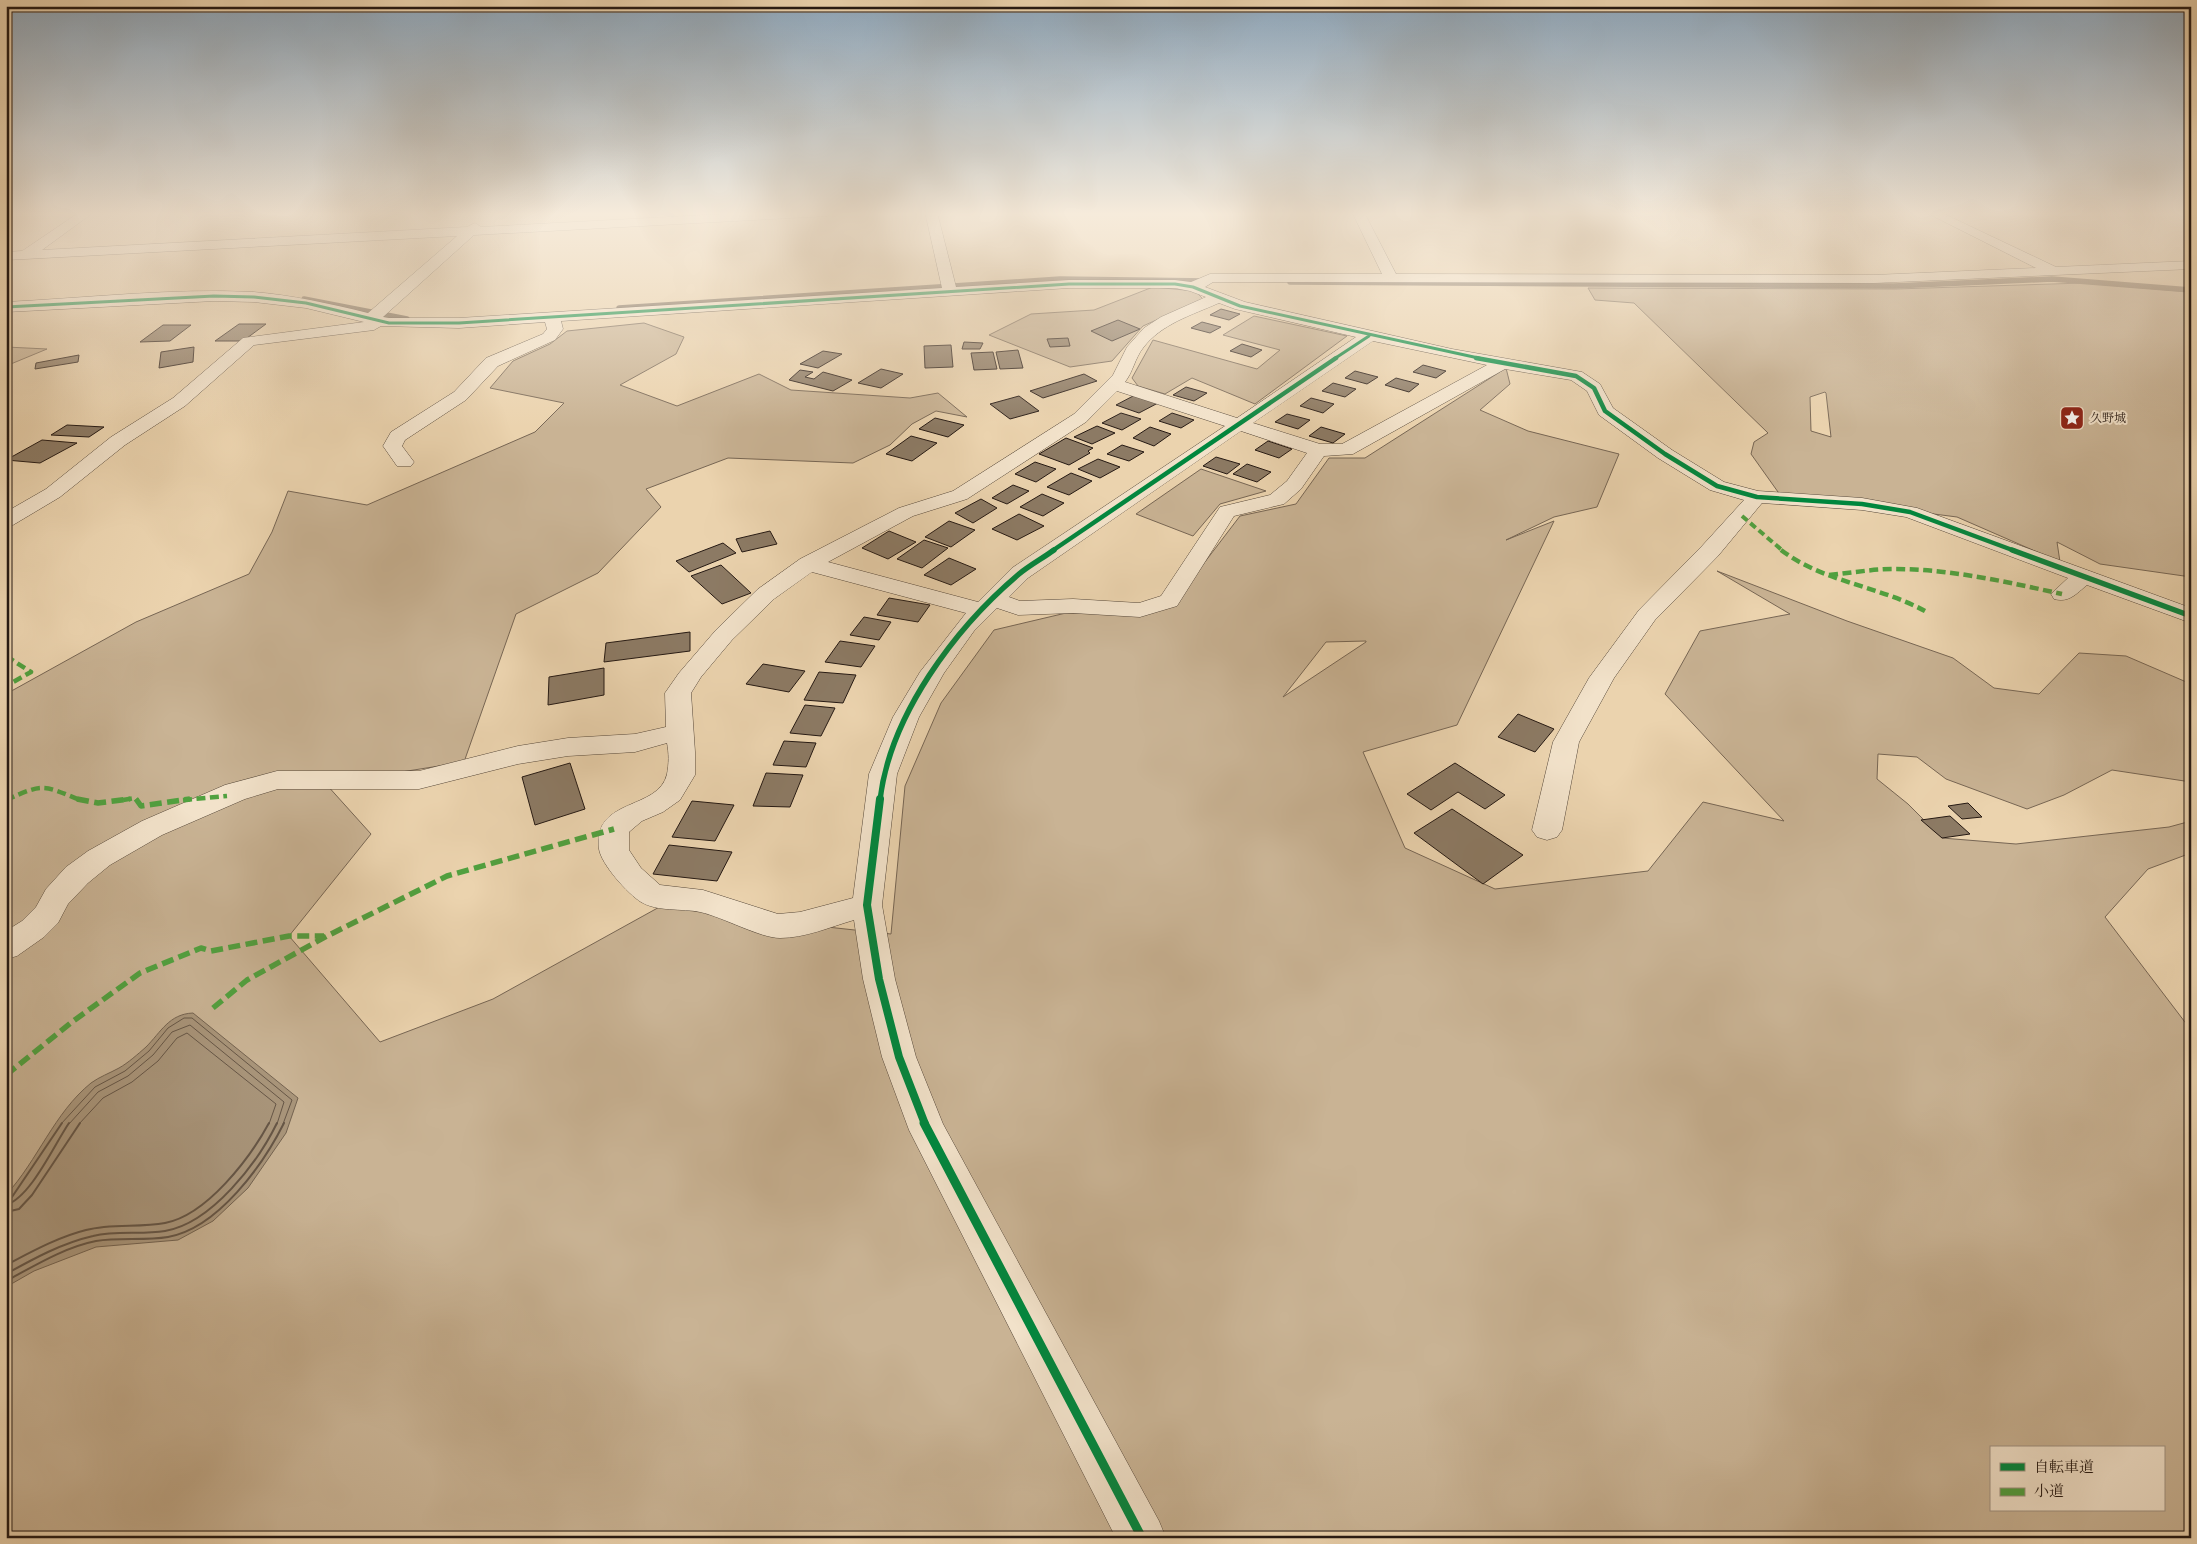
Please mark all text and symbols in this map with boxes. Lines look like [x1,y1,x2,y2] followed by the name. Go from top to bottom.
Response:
[2059,405,2085,431] place icon: 久野城
[2090,409,2126,426] place label: 久野城
[1990,1446,2164,1512] legend
[2034,1456,2094,1477] text: 自転車道
[2034,1480,2064,1501] text: 小道

